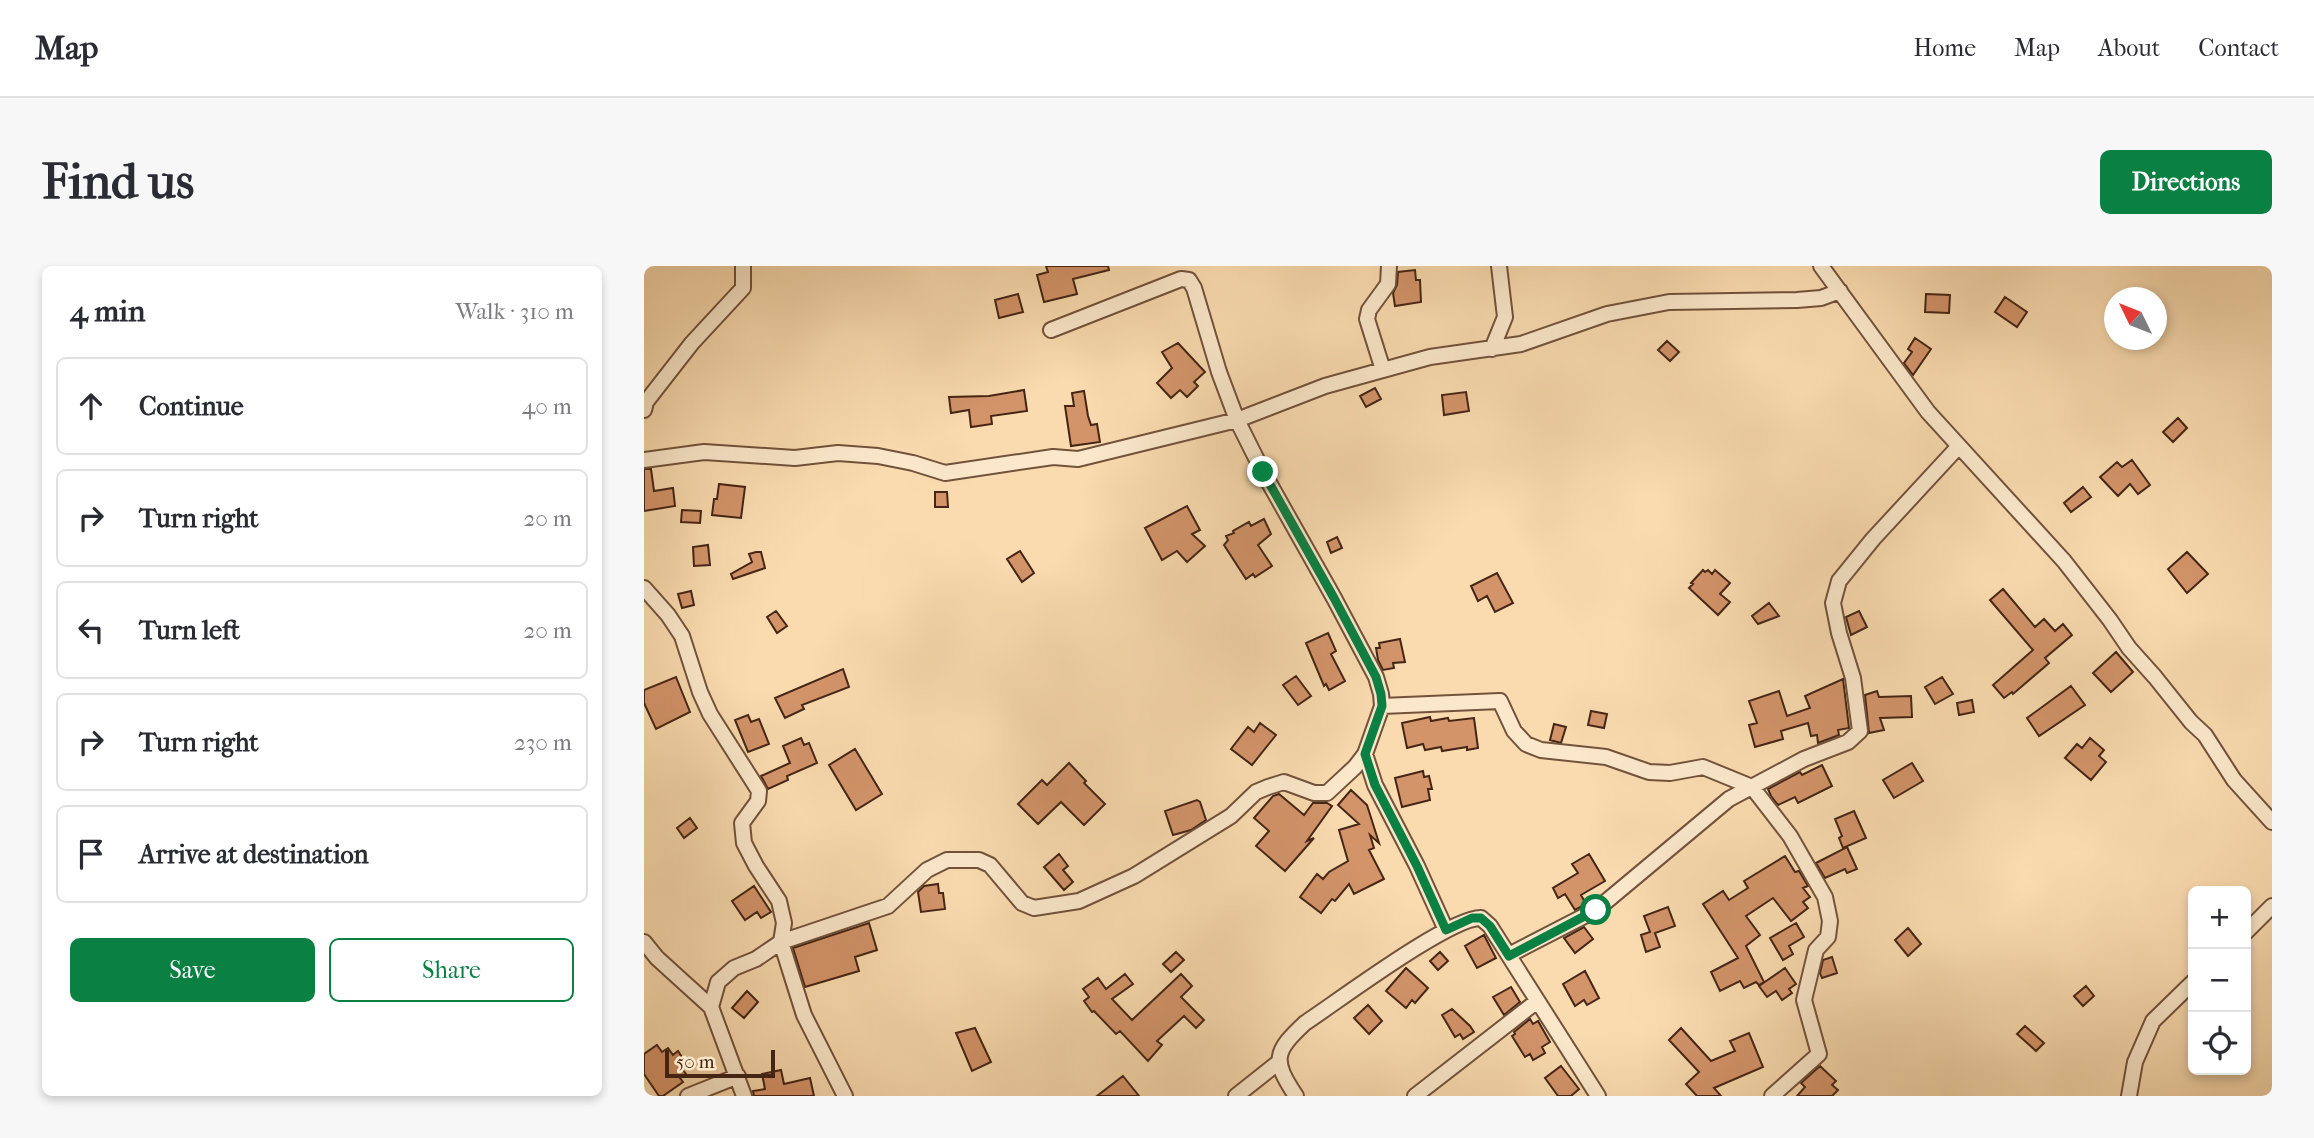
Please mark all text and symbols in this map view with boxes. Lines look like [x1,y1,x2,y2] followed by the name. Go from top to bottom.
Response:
[35,29,98,68] text: Map
[1914,34,1976,62] text: Home
[2014,34,2060,62] text: Map
[2098,34,2160,62] text: About
[2198,34,2279,62] text: Contact
[2100,150,2272,214] button: Directions
[42,153,194,211] text: Find us
[2104,287,2167,350] north arrow
[70,294,145,329] text: 4 min
[455,298,574,325] text: Walk · 310 m
[72,387,110,425] icon: ahead
[139,391,244,422] text: Continue
[522,393,572,420] text: 40 m
[1247,456,1278,487] route end
[72,499,110,537] icon: right
[139,503,259,534] text: Turn right
[523,505,572,532] text: 20 m
[72,611,110,649] icon: left
[139,615,240,646] text: Turn left
[523,617,572,644] text: 20 m
[72,723,110,761] icon: right
[139,727,259,758] text: Turn right
[514,729,572,756] text: 230 m
[72,835,110,873] icon: arrive
[139,839,369,870] text: Arrive at destination
[2188,886,2251,1075] map controls
[2188,886,2251,949] button: +
[1580,894,1611,925] route start
[70,938,315,1002] button: Save
[329,938,574,1002] button: Share
[2188,949,2251,1012] button: −
[2188,1012,2251,1075] button: locate
[665,1047,775,1079] scale bar
[676,1051,715,1073] text: 50 m

